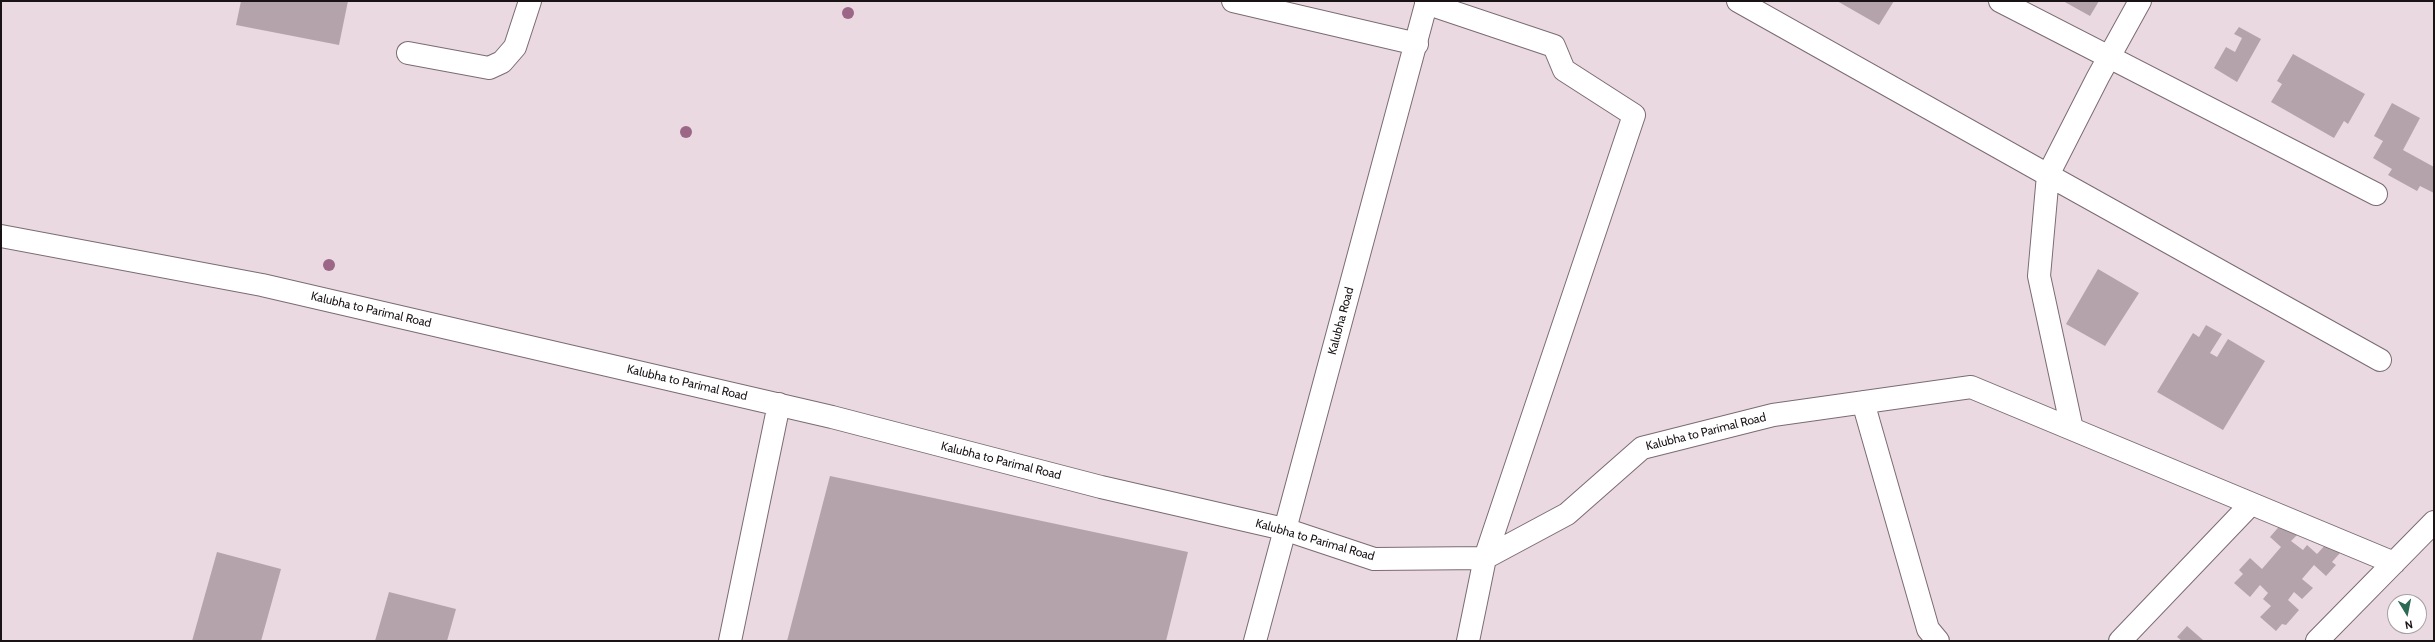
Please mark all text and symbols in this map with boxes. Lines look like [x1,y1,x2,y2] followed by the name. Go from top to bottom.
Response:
[1325,286,1357,356] street label: Kalubha Road
[309,289,433,331] street label: Kalubha to Parimal Road
[625,362,749,404] street label: Kalubha to Parimal Road
[1644,410,1768,454] street label: Kalubha to Parimal Road
[939,439,1063,483] street label: Kalubha to Parimal Road
[1254,516,1376,564] street label: Kalubha to Parimal Road
[2387,594,2427,634] north arrow
[2404,617,2414,632] text: N

